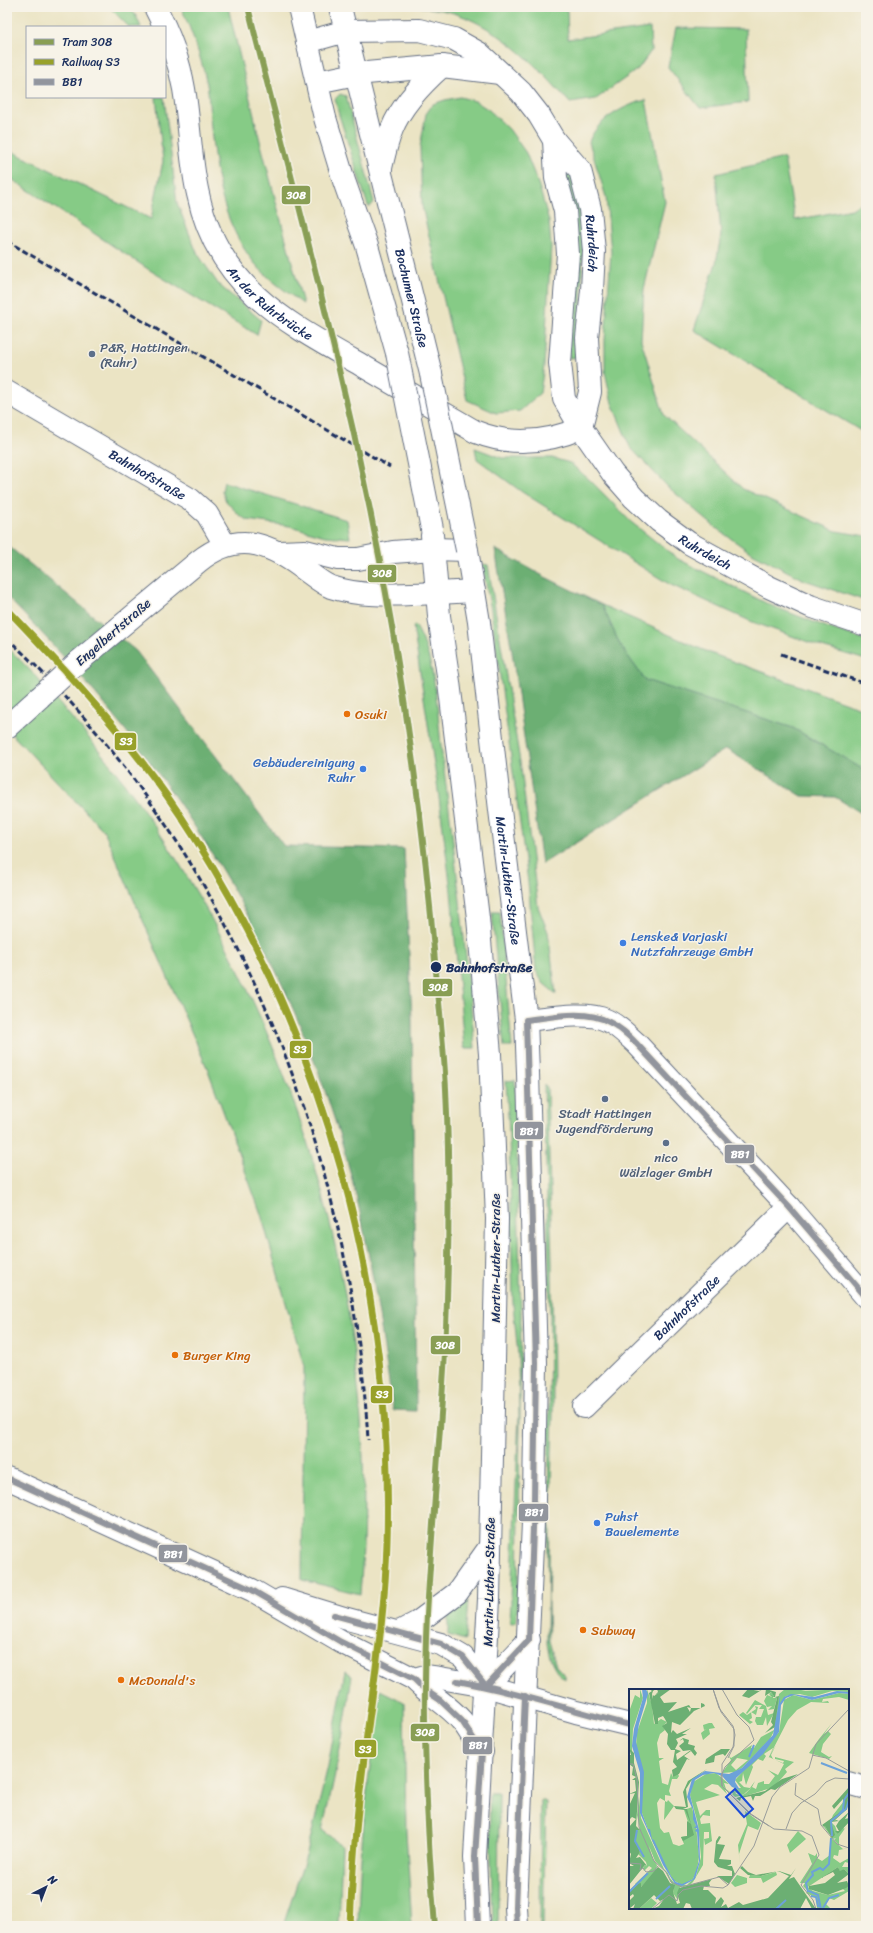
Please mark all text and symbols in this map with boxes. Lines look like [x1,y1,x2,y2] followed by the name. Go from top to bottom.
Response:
[26,26,166,98] legend
[62,31,112,53] text: Tram 308
[62,51,120,73] text: Railway S3
[62,71,82,93] text: BB1
[281,185,311,205] line badge: 308
[285,186,306,205] text: 308
[579,214,606,273] street label: Ruhrdeich
[389,246,436,350] street label: Bochumer Straße
[221,260,318,347] street label: An der Ruhrbrücke
[100,336,188,374] place label: P&R, Hattingen (Ruhr)
[87,349,97,359] marker: P&R, Hattingen (Ruhr)
[105,443,191,506] street label: Bahnhofstraße
[674,528,736,576] street label: Ruhrdeich
[367,564,397,583] line badge: 308
[371,564,392,583] text: 308
[70,592,157,672] street label: Engelbertstraße
[355,703,387,726] place label: Osuki
[342,709,352,719] marker: Osuki
[114,732,137,751] line badge: S3
[119,732,133,751] text: S3
[253,751,356,789] place label: Gebäudereinigung Ruhr
[358,764,368,774] marker: Gebäudereinigung Ruhr
[489,815,528,946] street label: Martin-Luther-Straße
[631,925,754,963] place label: Lenske& Varjaski Nutzfahrzeuge GmbH
[618,938,628,948] marker: Lenske& Varjaski Nutzfahrzeuge GmbH
[446,956,533,979] place label: Bahnhofstraße
[429,960,443,974] marker: Bahnhofstraße
[422,978,453,997] line badge: 308
[427,978,448,997] text: 308
[289,1040,312,1059] line badge: S3
[293,1040,307,1059] text: S3
[600,1094,610,1104] marker: Stadt Hattingen Jugendförderung
[555,1102,654,1140] place label: Stadt Hattingen Jugendförderung
[514,1121,544,1140] line badge: BB1
[520,1122,539,1141] text: BB1
[661,1138,671,1148] marker: nico Wälzlager GmbH
[724,1144,755,1164] line badge: BB1
[731,1145,750,1164] text: BB1
[619,1146,713,1184] place label: nico Wälzlager GmbH
[484,1193,507,1323] street label: Martin-Luther-Straße
[647,1268,726,1346] street label: Bahnhofstraße
[430,1335,461,1355] line badge: 308
[434,1336,455,1355] text: 308
[183,1344,251,1367] place label: Burger King
[170,1350,180,1360] marker: Burger King
[370,1385,393,1404] line badge: S3
[375,1385,389,1404] text: S3
[518,1503,549,1522] line badge: BB1
[525,1503,544,1522] text: BB1
[605,1505,679,1543] place label: Puhst Bauelemente
[476,1517,502,1647] street label: Martin-Luther-Straße
[592,1518,602,1528] marker: Puhst Bauelemente
[158,1544,188,1563] line badge: BB1
[164,1545,183,1564] text: BB1
[591,1619,636,1642] place label: Subway
[578,1625,588,1635] marker: Subway
[129,1669,195,1692] place label: McDonald's
[116,1675,126,1685] marker: McDonald's
[629,1689,849,1909] inset map
[410,1723,440,1742] line badge: 308
[414,1723,435,1742] text: 308
[462,1736,493,1755] line badge: BB1
[469,1736,488,1755] text: BB1
[354,1739,377,1758] line badge: S3
[358,1740,372,1759] text: S3
[26,1867,66,1907] north arrow
[42,1870,62,1890] text: N

